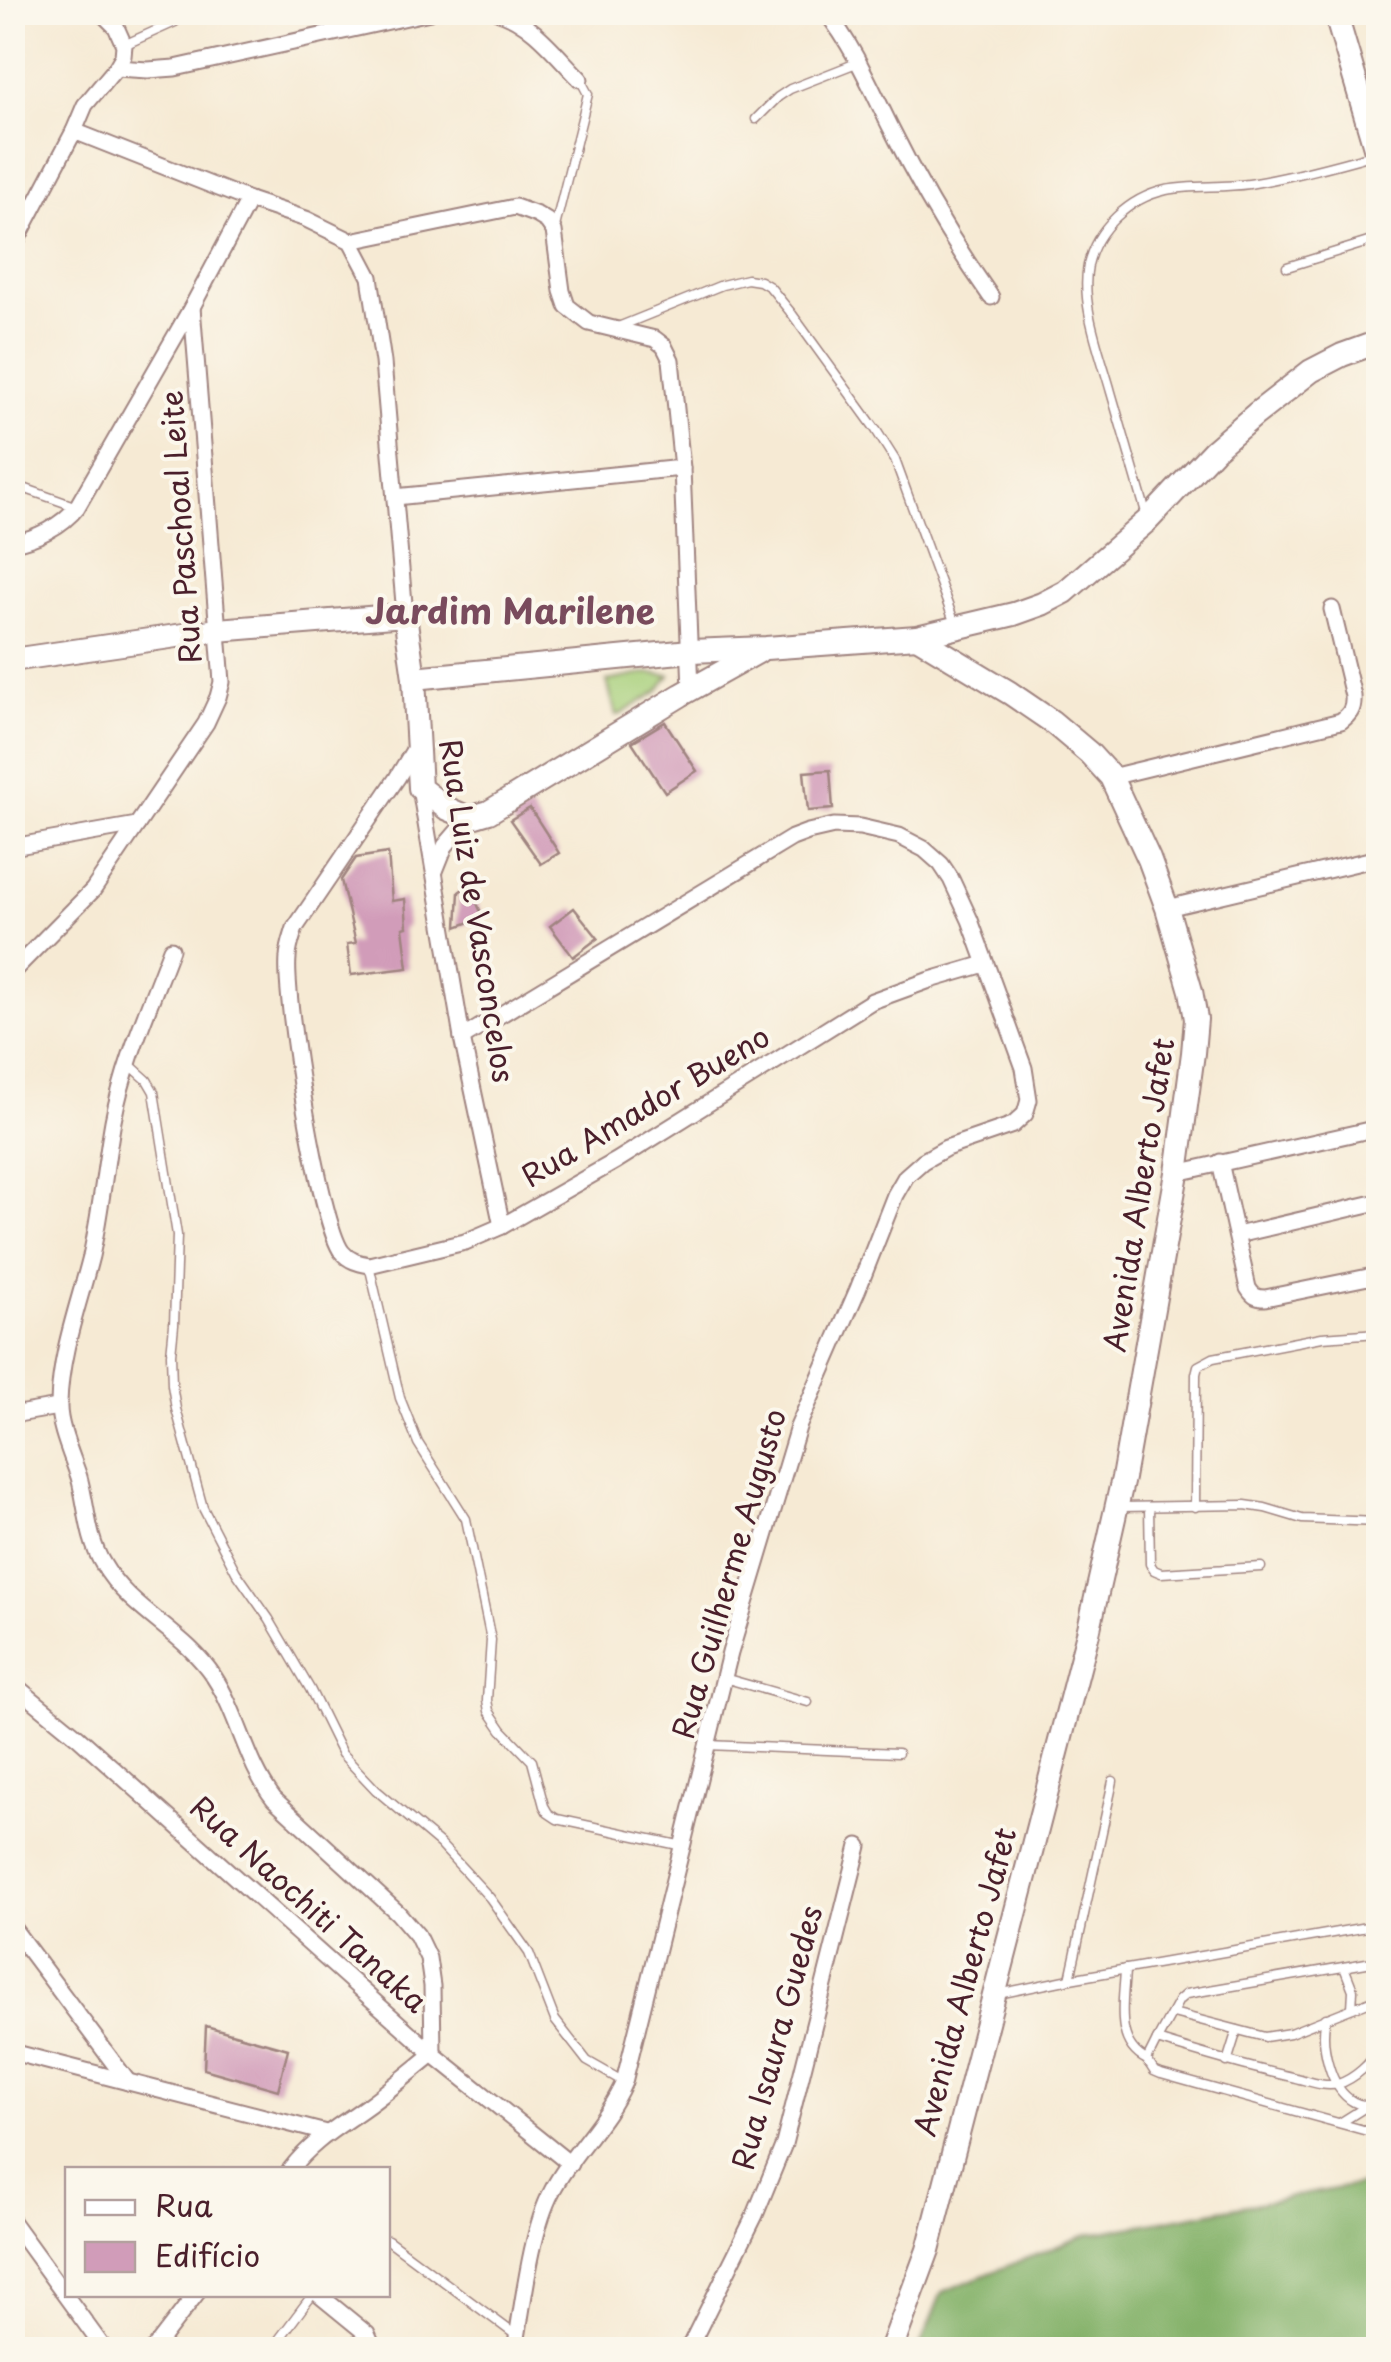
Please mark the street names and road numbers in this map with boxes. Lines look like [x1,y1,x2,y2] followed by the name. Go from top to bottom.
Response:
[148,389,211,665] street label: Rua Paschoal Leite
[429,736,528,1085] street label: Rua Luiz de Vasconcelos
[512,1013,777,1197] street label: Rua Amador Bueno
[1090,1034,1185,1355] street label: Avenida Alberto Jafet
[659,1403,796,1744] street label: Rua Guilherme Augusto
[181,1784,438,2022] street label: Rua Naochiti Tanaka
[901,1822,1026,2140] street label: Avenida Alberto Jafet
[719,1900,832,2174] street label: Rua Isaura Guedes

